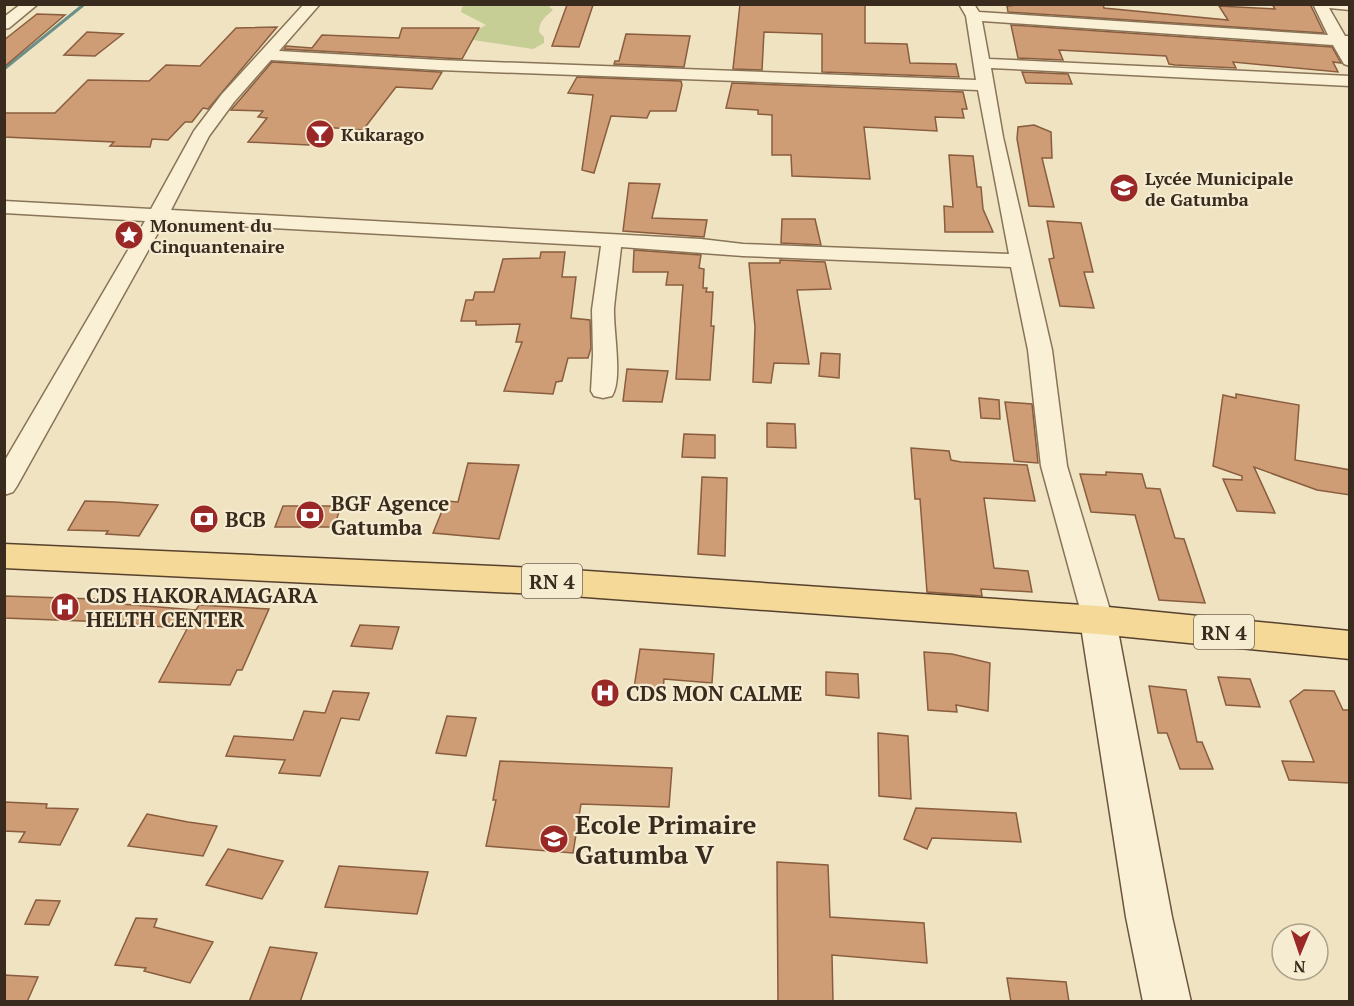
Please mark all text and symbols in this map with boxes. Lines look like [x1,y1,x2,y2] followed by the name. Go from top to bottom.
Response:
[304,118,336,150] bar icon: Kukarago
[341,122,424,146] place label: Kukarago
[1145,166,1294,211] place label: Lycée Municipale de Gatumba
[1108,172,1140,204] school or university icon: Lycée Municipale de Gatumba
[150,213,285,258] place label: Monument du Cinquantenaire
[113,219,145,251] place icon: Monument du Cinquantenaire
[331,489,449,541] place label: BGF Agence Gatumba
[294,499,326,531] bank icon: BGF Agence Gatumba
[188,503,220,535] bank icon: BCB
[225,505,266,533] place label: BCB
[522,564,582,598] road number: RN 4
[86,581,318,633] place label: CDS HAKORAMAGARA HELTH CENTER
[49,591,81,623] hospital icon: CDS HAKORAMAGARA HELTH CENTER
[1194,615,1254,649] road number: RN 4
[589,677,621,709] hospital icon: CDS MON CALME
[626,679,802,707] place label: CDS MON CALME
[575,807,757,871] place label: Ecole Primaire Gatumba V
[538,823,570,855] school or university icon: Ecole Primaire Gatumba V
[1270,922,1330,982] north arrow
[1293,956,1306,978] text: N

